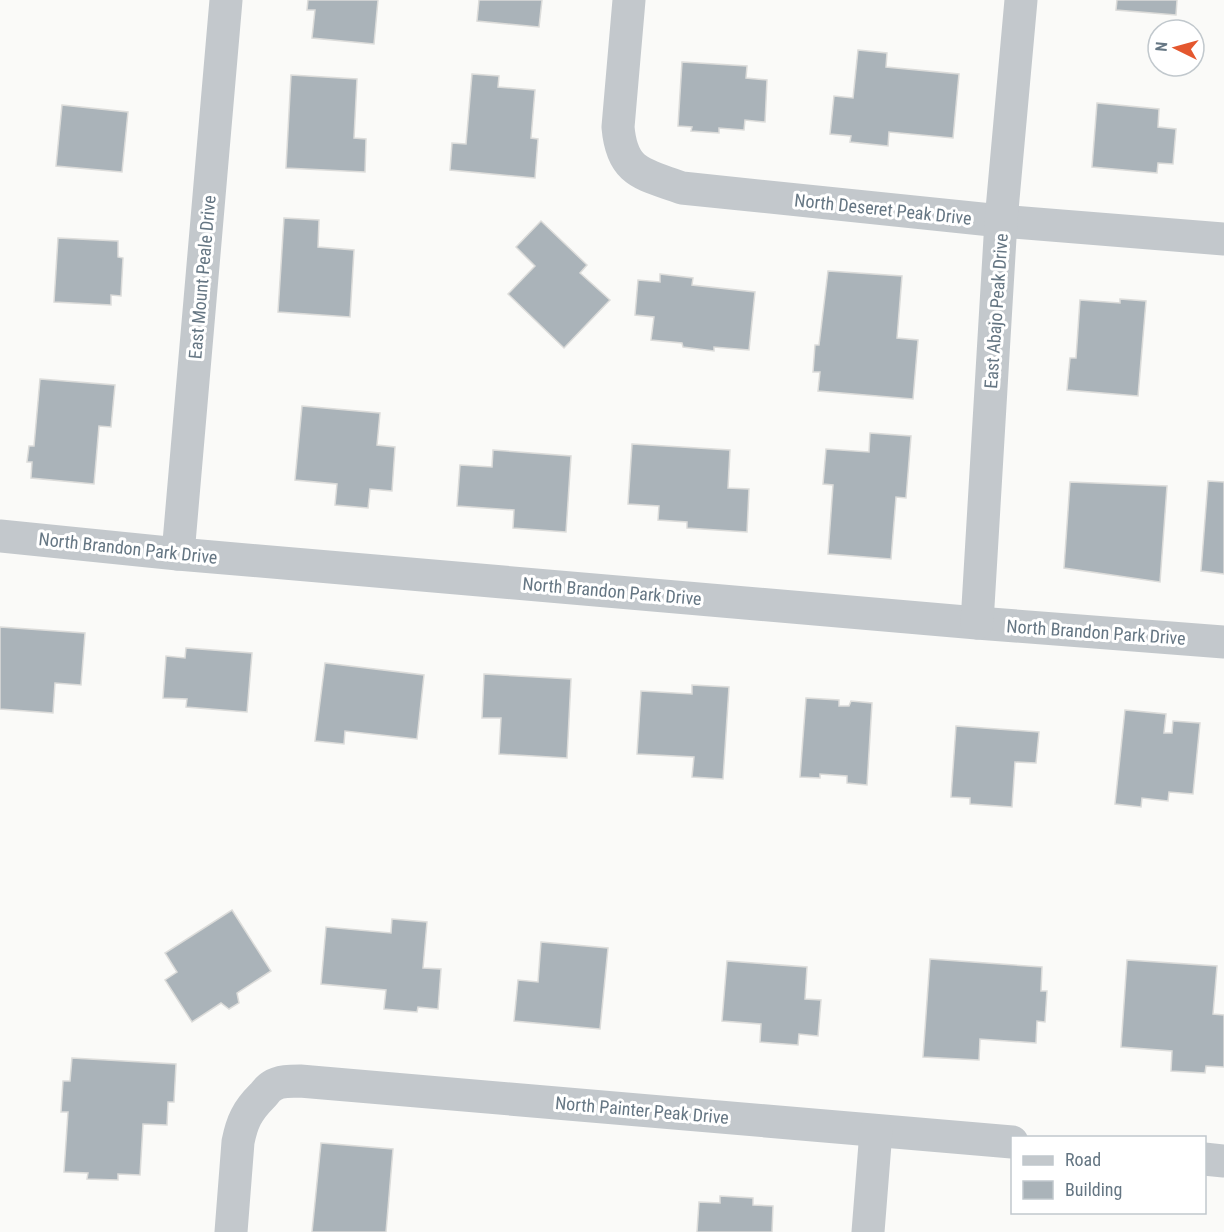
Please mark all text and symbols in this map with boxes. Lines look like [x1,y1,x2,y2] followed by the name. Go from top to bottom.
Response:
[1146,18,1206,78] north arrow
[1152,41,1171,52] text: N
[793,189,973,229] street label: North Deseret Peak Drive
[184,194,220,360] street label: East Mount Peale Drive
[980,233,1012,389] street label: East Abajo Peak Drive
[38,528,218,568] street label: North Brandon Park Drive
[522,573,702,609] street label: North Brandon Park Drive
[1006,615,1186,649] street label: North Brandon Park Drive
[554,1092,730,1128] street label: North Painter Peak Drive
[1011,1136,1206,1214] legend
[1065,1149,1101,1170] text: Road
[1065,1179,1122,1200] text: Building

